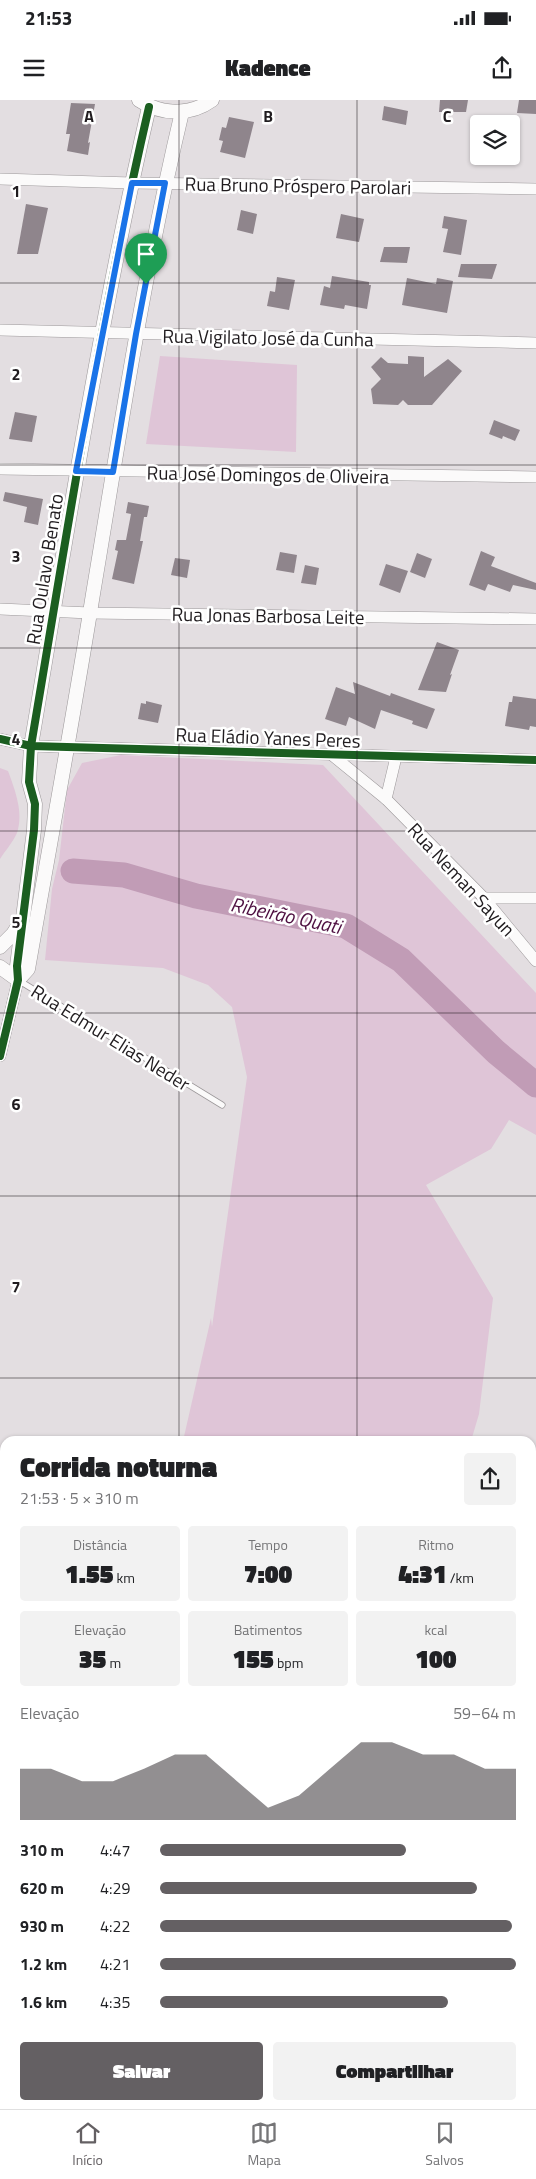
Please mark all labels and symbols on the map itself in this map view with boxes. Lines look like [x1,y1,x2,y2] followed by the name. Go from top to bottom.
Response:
[84,104,94,128] text: A
[263,104,273,128] text: B
[443,104,452,128] text: C
[184,169,412,201] street label: Rua Bruno Próspero Parolari
[12,179,20,203] text: 1
[125,233,167,284] pin
[162,321,374,353] street label: Rua Vigilato José da Cunha
[12,362,20,386] text: 2
[146,457,390,491] street label: Rua José Domingos de Oliveira
[18,491,70,647] street label: Rua Oulavo Benato
[12,544,20,568] text: 3
[171,599,365,631] street label: Rua Jonas Barbosa Leite
[175,719,361,755] street label: Rua Eládio Yanes Peres
[12,727,21,751] text: 4
[401,815,523,943] street label: Rua Neman Sayun
[228,888,347,942] water label: Ribeirão Quati
[12,910,21,934] text: 5
[26,976,197,1098] street label: Rua Edmur Elias Neder
[12,1092,21,1116] text: 6
[12,1275,20,1299] text: 7

